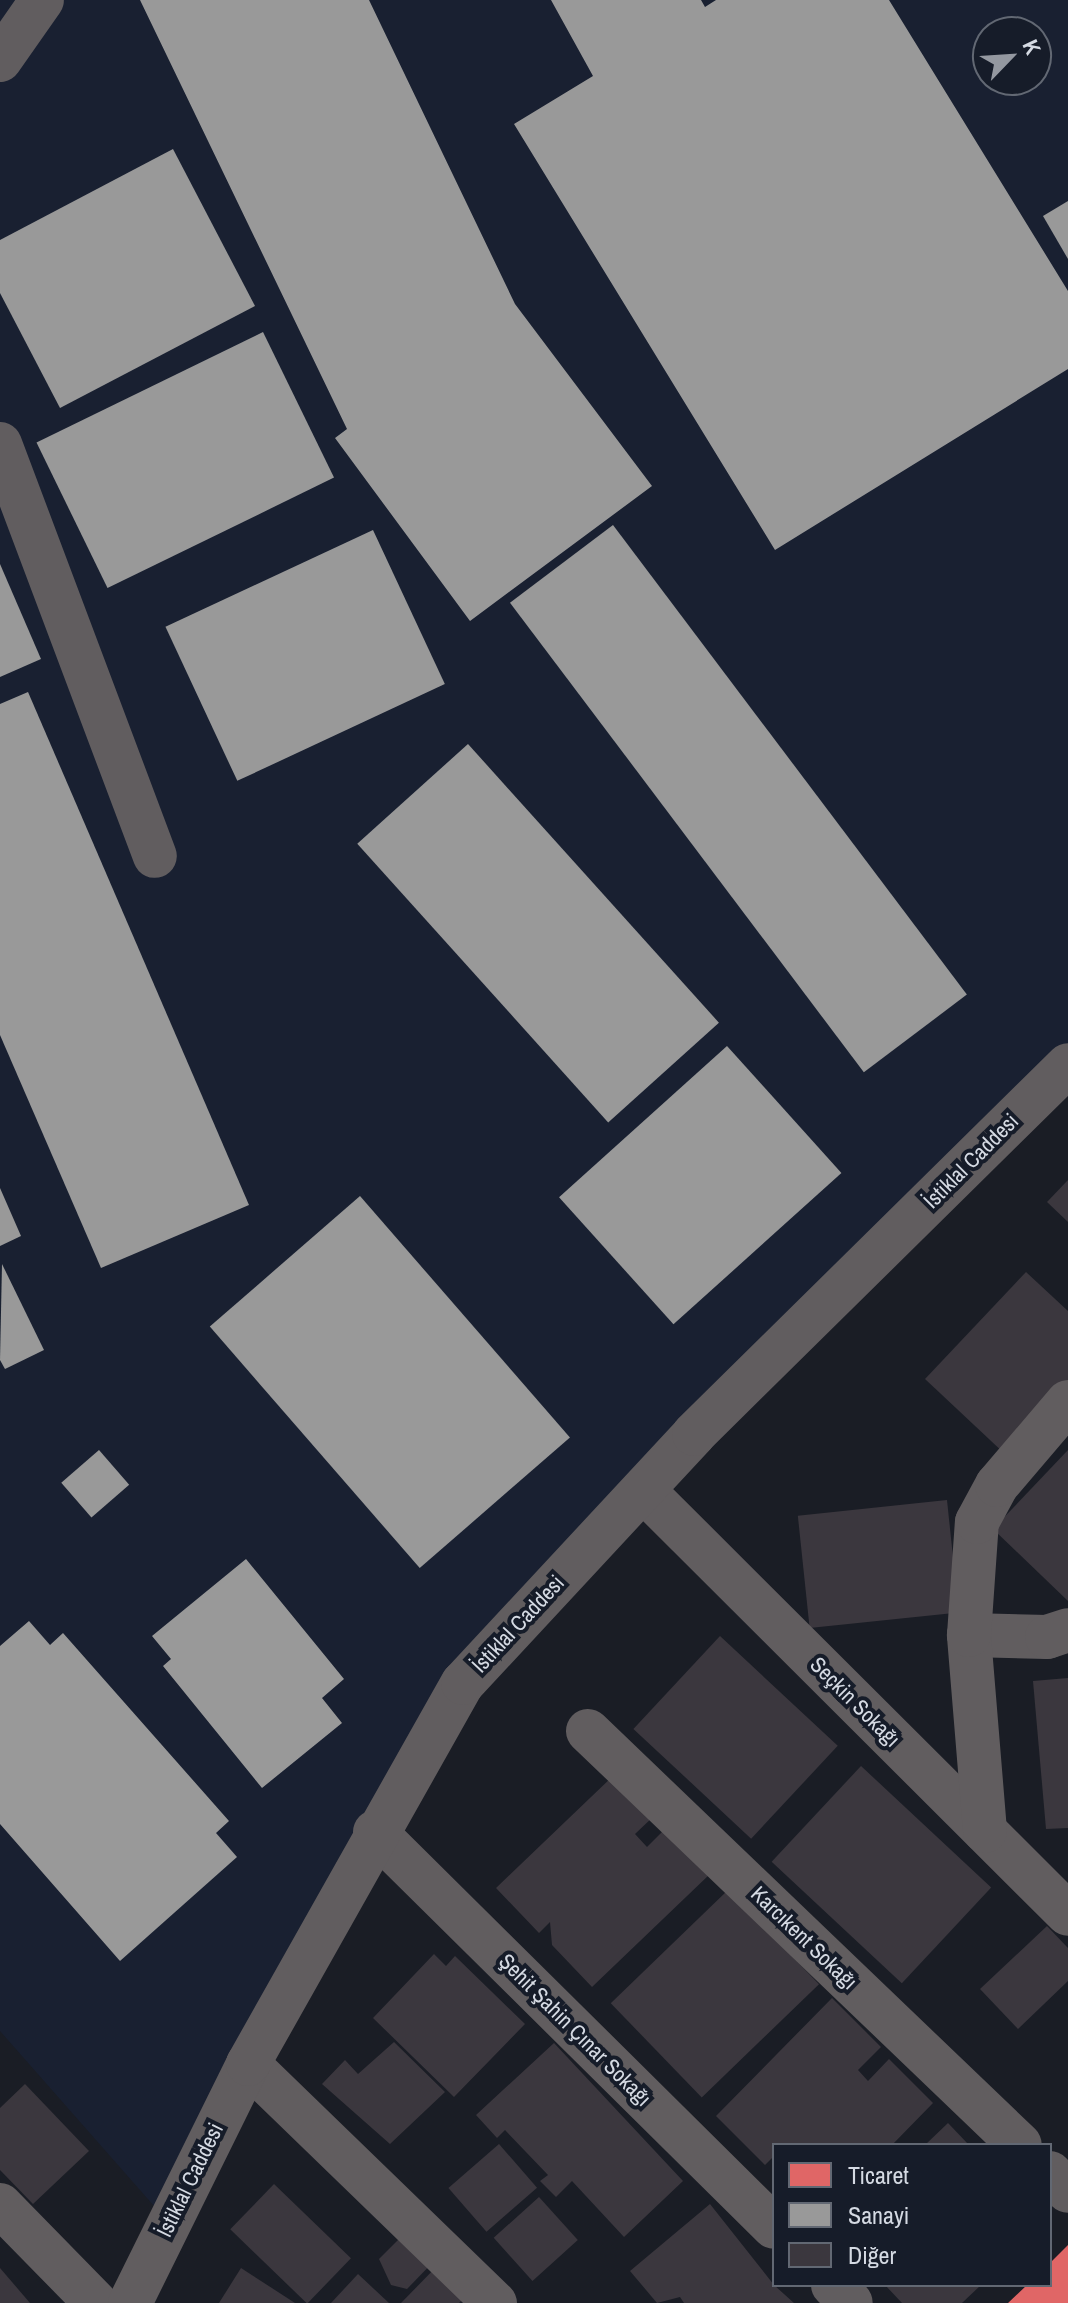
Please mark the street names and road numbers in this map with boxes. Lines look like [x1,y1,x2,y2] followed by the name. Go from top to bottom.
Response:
[918,1108,1024,1214] street label: İstiklal Caddesi
[466,1570,570,1678] street label: İstiklal Caddesi
[805,1652,905,1752] street label: Seçkin Sokağı
[745,1881,863,1995] street label: Karcıkent Sokağı
[493,1948,657,2112] street label: Şehit Şahin Çınar Sokağı
[151,2119,229,2241] street label: İstiklal Caddesi

